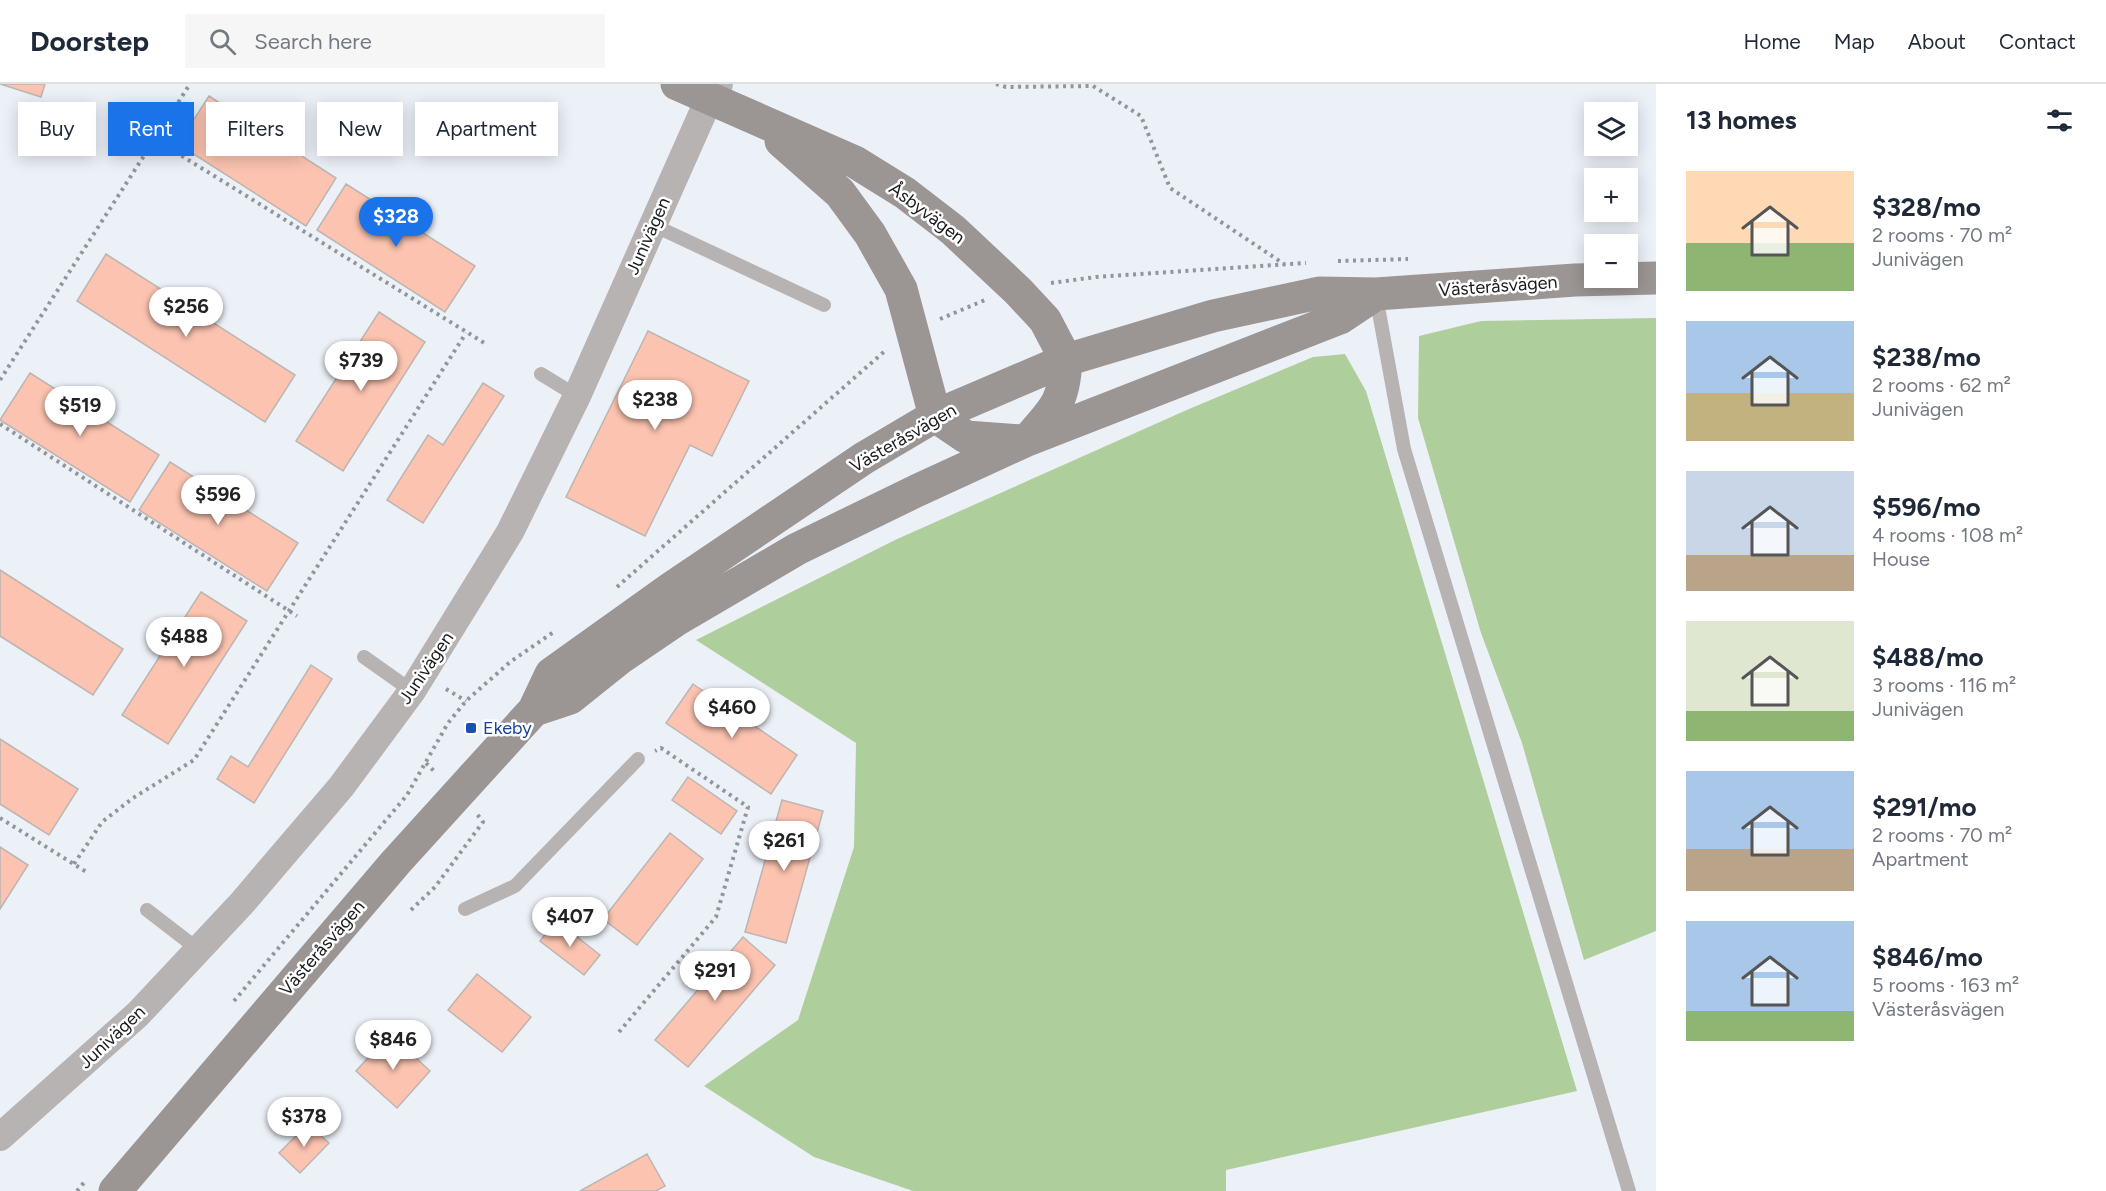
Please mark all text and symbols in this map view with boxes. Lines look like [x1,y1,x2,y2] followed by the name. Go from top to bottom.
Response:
[185,14,605,68] search box
[30,24,149,58] text: Doorstep
[206,25,239,58] icon: search
[254,28,372,55] text: Search here
[1744,29,1801,54] text: Home
[1834,29,1875,54] text: Map
[1908,29,1966,54] text: About
[1999,29,2076,54] text: Contact
[18,102,96,156] chip: Buy
[108,102,194,156] chip: Rent
[206,102,305,156] chip: Filters
[317,102,403,156] chip: New
[415,102,558,156] chip: Apartment
[1584,102,1638,288] map controls
[1584,102,1638,156] button: layers
[1686,104,1797,136] text: 13 homes
[2043,104,2076,137] icon: filters
[1584,168,1638,222] button: +
[885,177,969,249] street label: Åsbyvägen
[1872,191,1981,223] text: $328/mo
[621,194,675,278] street label: Junivägen
[1734,195,1806,267] icon: home
[360,197,432,248] pin: $328
[373,204,419,228] text: $328
[1872,223,2012,247] text: 2 rooms · 70 m²
[1584,234,1638,288] button: −
[1872,247,1964,271] text: Junivägen
[1438,271,1558,301] street label: Västeråsvägen
[150,287,222,338] pin: $256
[163,294,209,318] text: $256
[325,341,397,392] pin: $739
[1872,341,1981,373] text: $238/mo
[1734,345,1806,417] icon: home
[339,348,383,372] text: $739
[1872,373,2011,397] text: 2 rooms · 62 m²
[619,380,691,431] pin: $238
[44,386,116,437] pin: $519
[632,387,678,411] text: $238
[59,393,101,417] text: $519
[1872,397,1964,421] text: Junivägen
[846,399,960,477] street label: Västeråsvägen
[182,475,254,526] pin: $596
[195,482,241,506] text: $596
[1872,491,1981,523] text: $596/mo
[1734,495,1806,567] icon: home
[1872,523,2023,547] text: 4 rooms · 108 m²
[1872,547,1930,571] text: House
[148,617,220,668] pin: $488
[160,624,208,648] text: $488
[394,628,458,708] street label: Junivägen
[1872,641,1984,673] text: $488/mo
[1734,645,1806,717] icon: home
[1872,673,2016,697] text: 3 rooms · 116 m²
[696,688,768,739] pin: $460
[708,695,756,719] text: $460
[1872,697,1964,721] text: Junivägen
[483,717,532,739] place label: Ekeby
[464,721,478,735] marker: Ekeby
[1872,791,1977,823] text: $291/mo
[1734,795,1806,867] icon: home
[748,821,820,872] pin: $261
[1872,823,2012,847] text: 2 rooms · 70 m²
[763,828,805,852] text: $261
[1872,847,1969,871] text: Apartment
[275,896,369,1000] street label: Västeråsvägen
[534,897,606,948] pin: $407
[546,904,594,928] text: $407
[1872,941,1983,973] text: $846/mo
[1734,945,1806,1017] icon: home
[679,951,751,1002] pin: $291
[694,958,736,982] text: $291
[1872,973,2019,997] text: 5 rooms · 163 m²
[1872,997,2004,1021] text: Västeråsvägen
[74,1001,150,1073] street label: Junivägen
[357,1020,429,1071] pin: $846
[369,1027,417,1051] text: $846
[268,1097,340,1148] pin: $378
[281,1104,327,1128] text: $378

